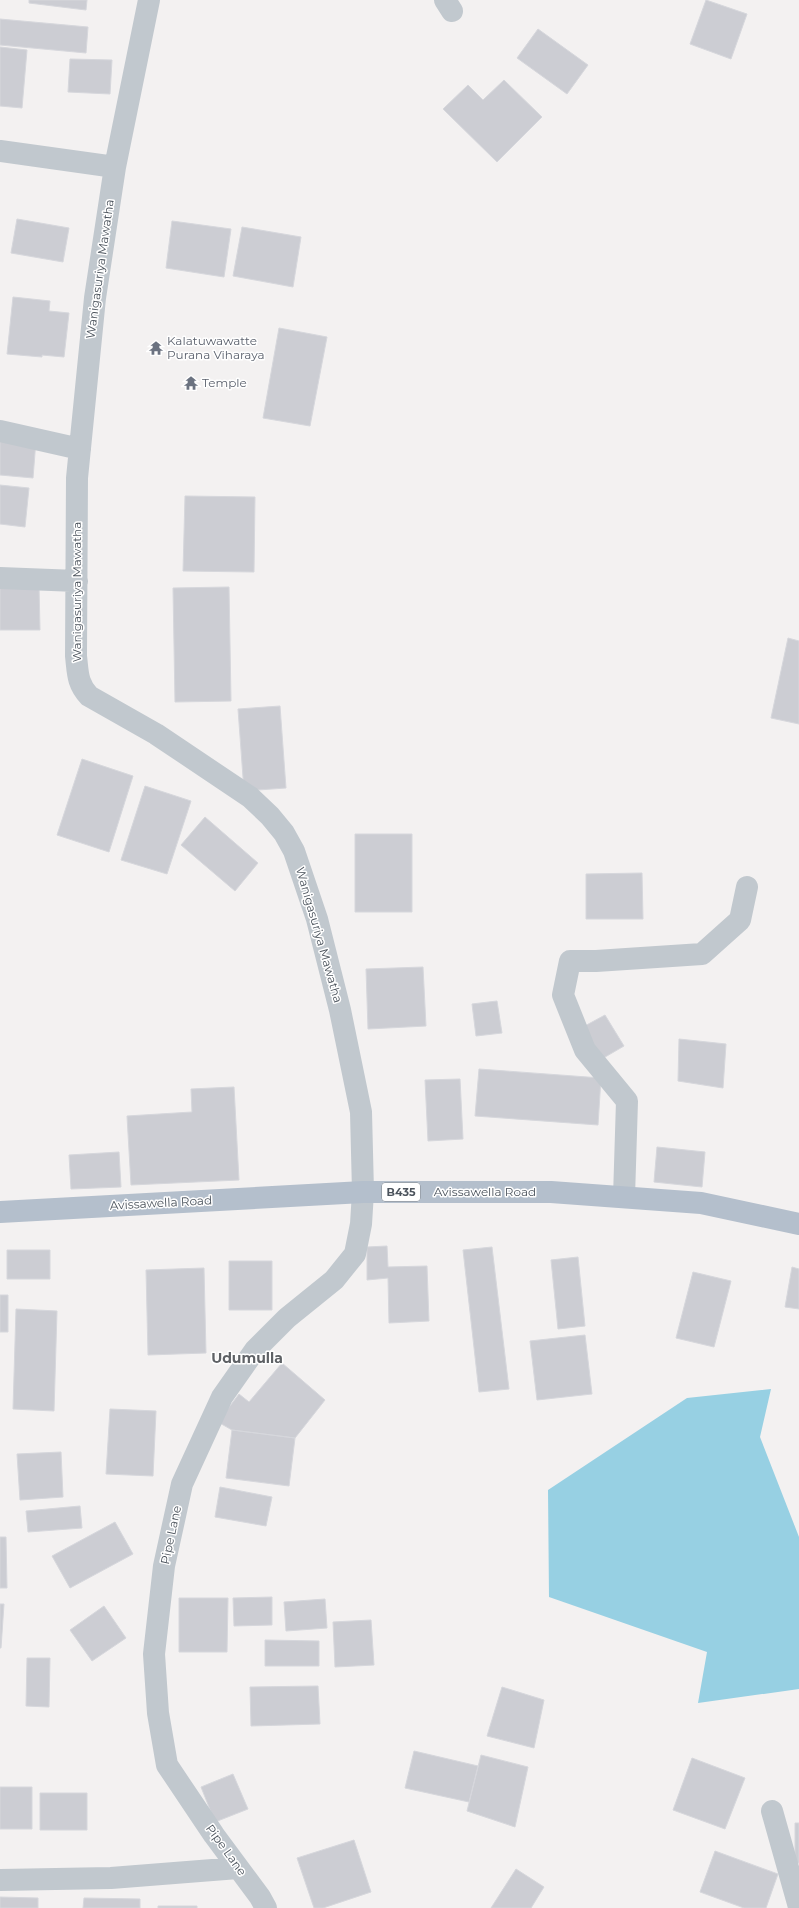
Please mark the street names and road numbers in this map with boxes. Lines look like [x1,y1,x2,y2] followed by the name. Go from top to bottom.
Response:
[82,198,117,340] street label: Wanigasuriya Mawatha
[69,522,84,662] street label: Wanigasuriya Mawatha
[293,865,346,1005] street label: Wanigasuriya Mawatha
[382,1183,420,1201] road number: B435
[434,1184,536,1199] street label: Avissawella Road
[109,1192,212,1213] street label: Avissawella Road
[157,1504,184,1566] street label: Pipe Lane
[203,1821,250,1878] street label: Pipe Lane

